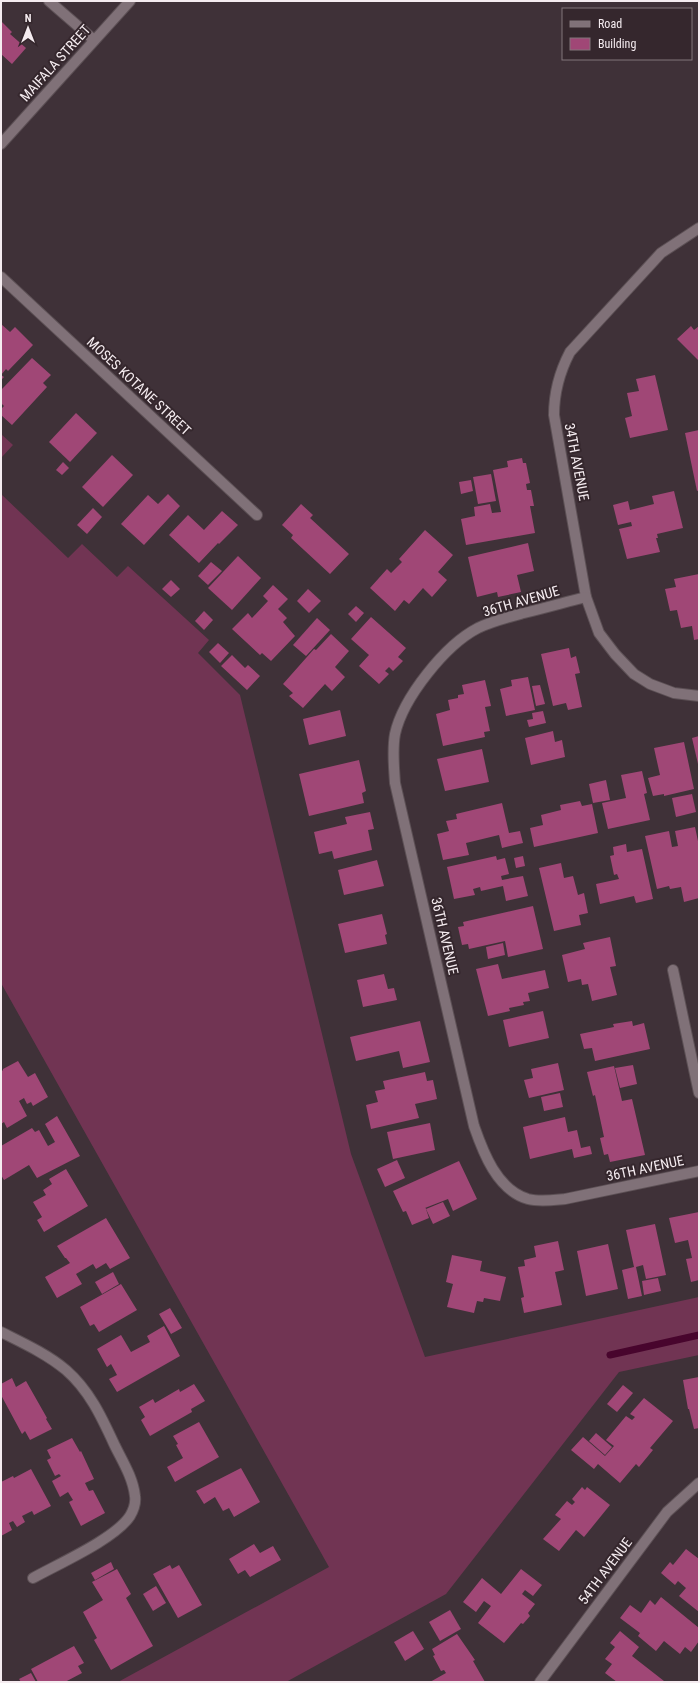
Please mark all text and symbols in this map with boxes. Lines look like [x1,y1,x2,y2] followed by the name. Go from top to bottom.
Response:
[8,8,48,48] north arrow
[562,8,692,60] legend
[25,12,32,25] text: N
[598,17,622,31] text: Road
[16,21,94,105] street label: MAIFALA STREET
[598,37,636,51] text: Building
[84,334,194,438] street label: MOSES KOTANE STREET
[562,422,592,502] street label: 34TH AVENUE
[481,582,561,620] street label: 36TH AVENUE
[428,896,462,976] street label: 36TH AVENUE
[605,1152,685,1184] street label: 36TH AVENUE
[575,1535,635,1607] street label: 54TH AVENUE

